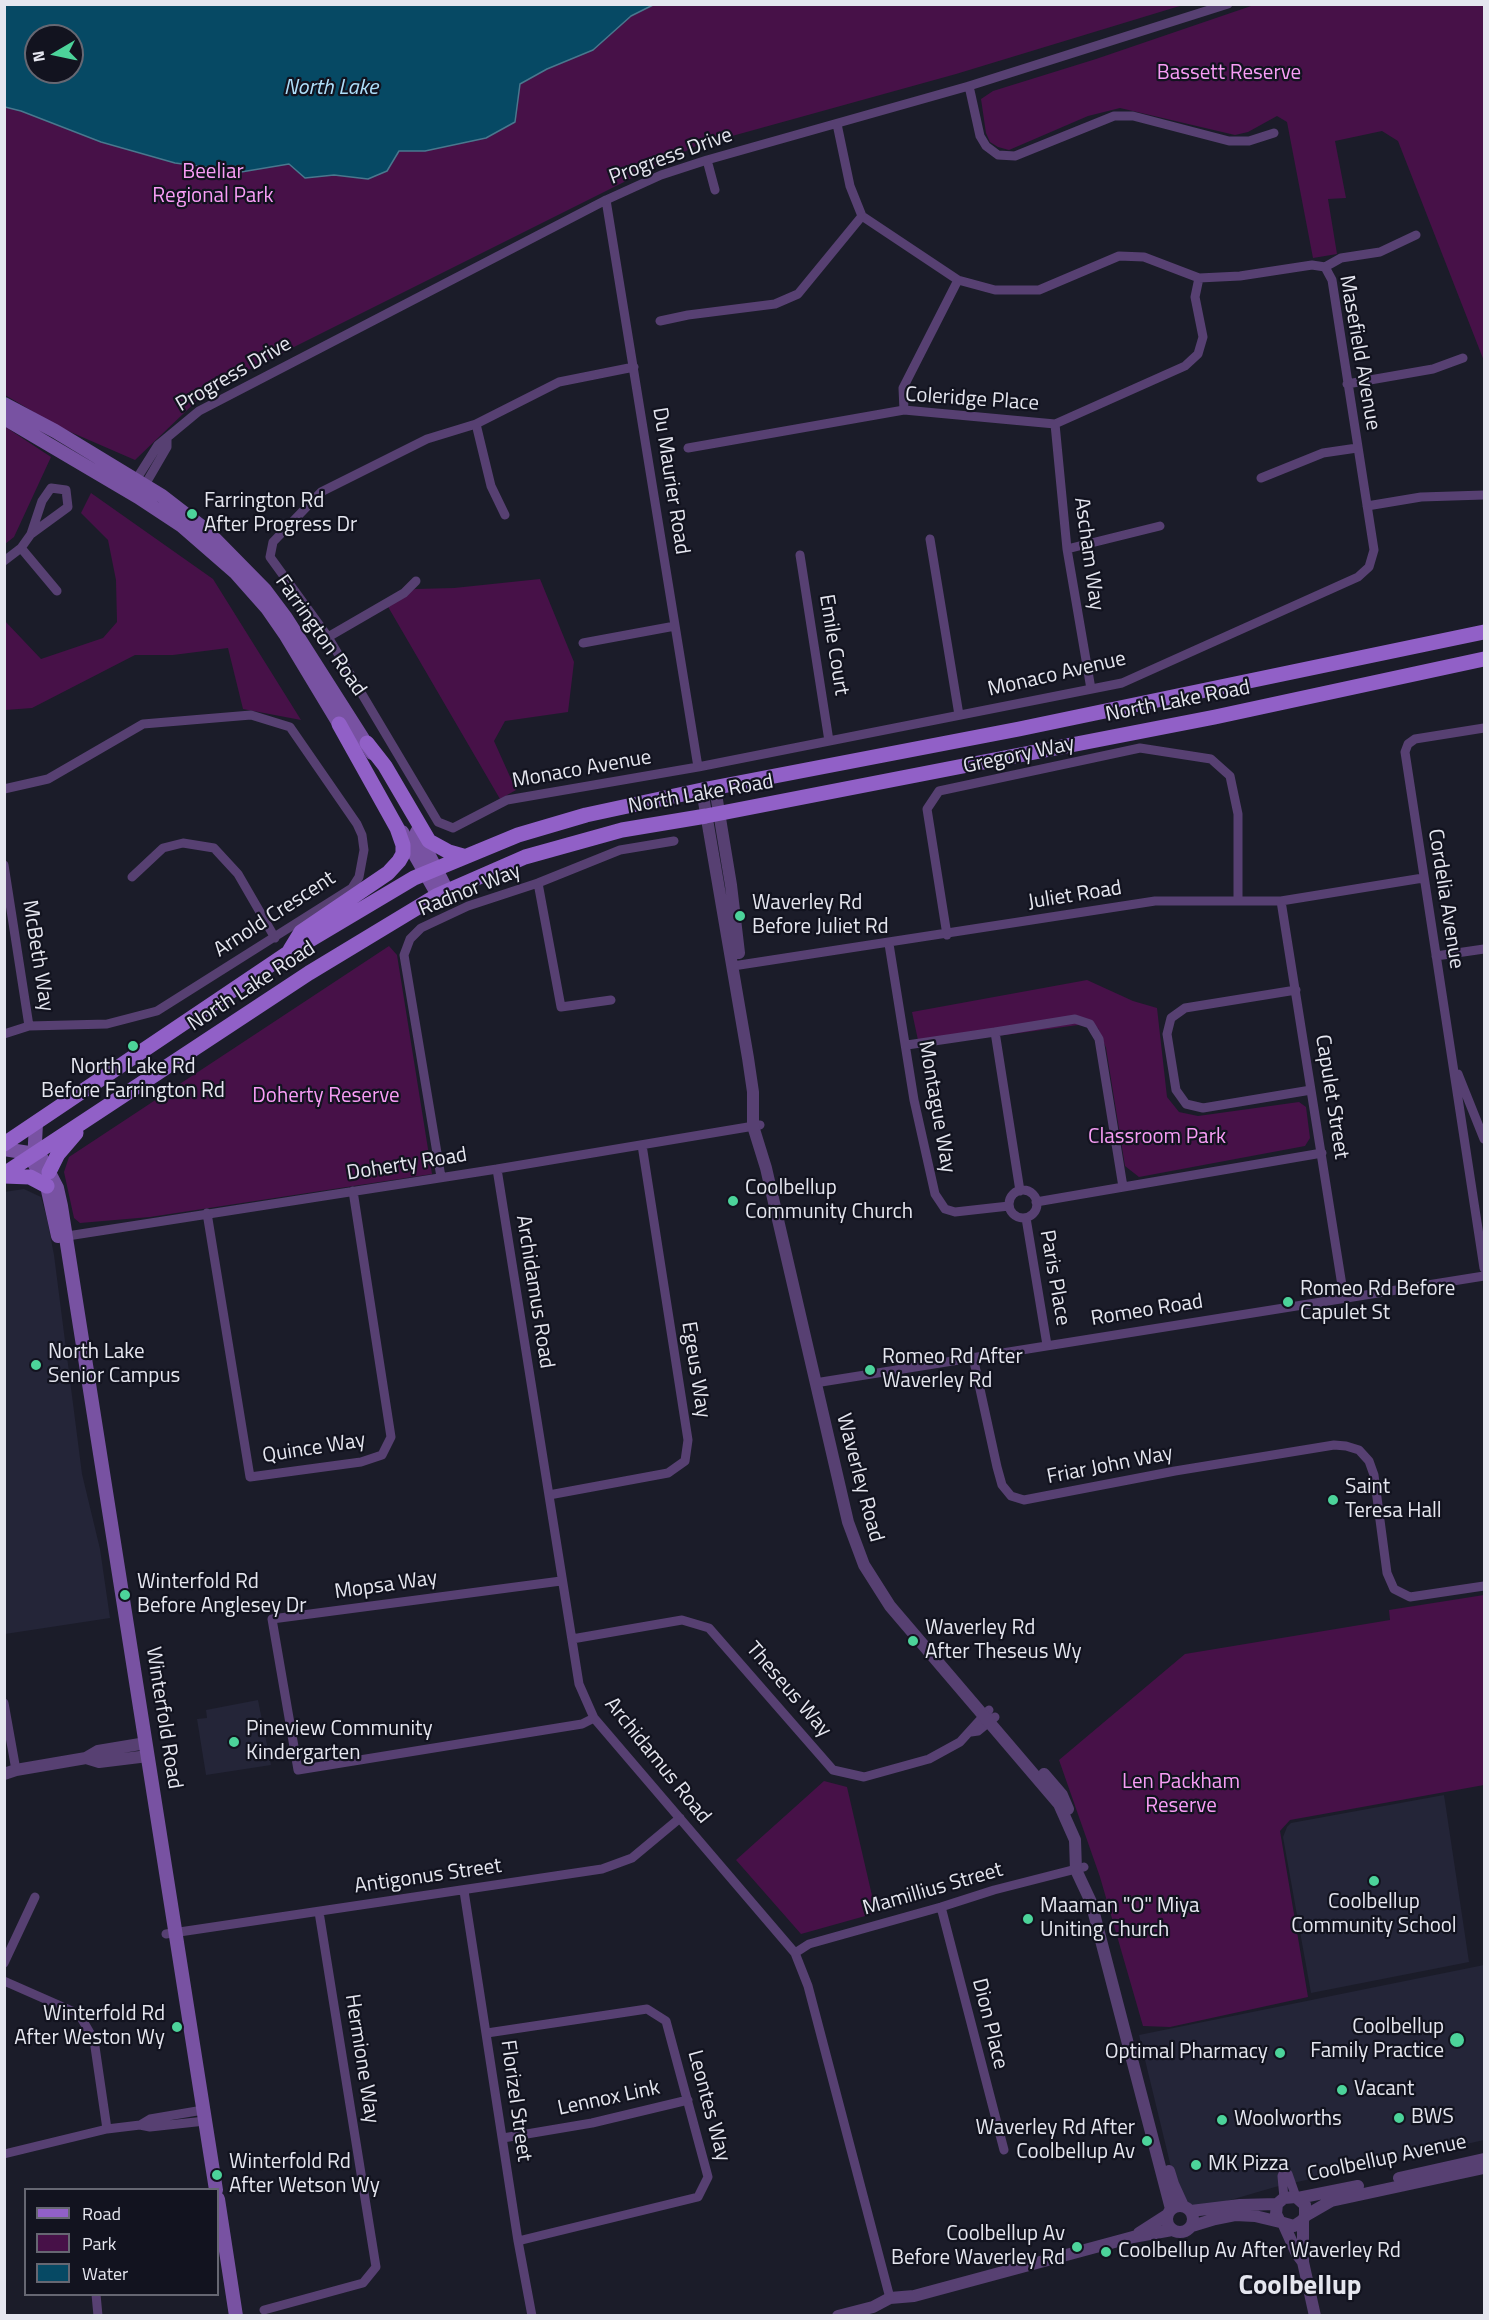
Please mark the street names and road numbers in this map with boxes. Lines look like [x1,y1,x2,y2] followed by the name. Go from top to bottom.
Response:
[606,123,736,191] street label: Progress Drive
[1333,274,1385,432] street label: Masefield Avenue
[172,332,296,418] street label: Progress Drive
[904,383,1040,417] street label: Coleridge Place
[646,406,694,556] street label: Du Maurier Road
[1068,496,1108,612] street label: Ascham Way
[269,571,371,701] street label: Farrington Road
[813,593,853,697] street label: Emile Court
[986,647,1128,703] street label: Monaco Avenue
[1104,676,1252,728] street label: North Lake Road
[961,732,1077,780] street label: Gregory Way
[510,745,654,795] street label: Monaco Avenue
[627,770,775,820] street label: North Lake Road
[1422,827,1468,971] street label: Cordelia Avenue
[415,859,525,923] street label: Radnor Way
[210,866,340,964] street label: Arnold Crescent
[1026,876,1124,916] street label: Juliet Road
[16,899,58,1013] street label: McBeth Way
[184,936,320,1038] street label: North Lake Road
[1309,1033,1353,1161] street label: Capulet Street
[912,1039,960,1175] street label: Montague Way
[345,1143,469,1187] street label: Doherty Road
[509,1214,559,1370] street label: Archidamus Road
[1033,1228,1075,1328] street label: Paris Place
[1089,1290,1205,1332] street label: Romeo Road
[675,1320,715,1420] street label: Egeus Way
[830,1411,888,1545] street label: Waverley Road
[261,1428,367,1470] street label: Quince Way
[1045,1441,1175,1491] street label: Friar John Way
[333,1566,439,1606] street label: Mopsa Way
[740,1637,836,1743] street label: Theseus Way
[139,1645,187,1791] street label: Winterfold Road
[599,1693,715,1829] street label: Archidamus Road
[353,1854,503,1900] street label: Antigonus Street
[860,1858,1006,1922] street label: Mamillius Street
[966,1976,1012,2072] street label: Dion Place
[338,1993,384,2125] street label: Hermione Way
[494,2039,536,2163] street label: Florizel Street
[681,2048,735,2164] street label: Leontes Way
[555,2076,663,2122] street label: Lennox Link
[1305,2130,1469,2188] street label: Coolbellup Avenue

